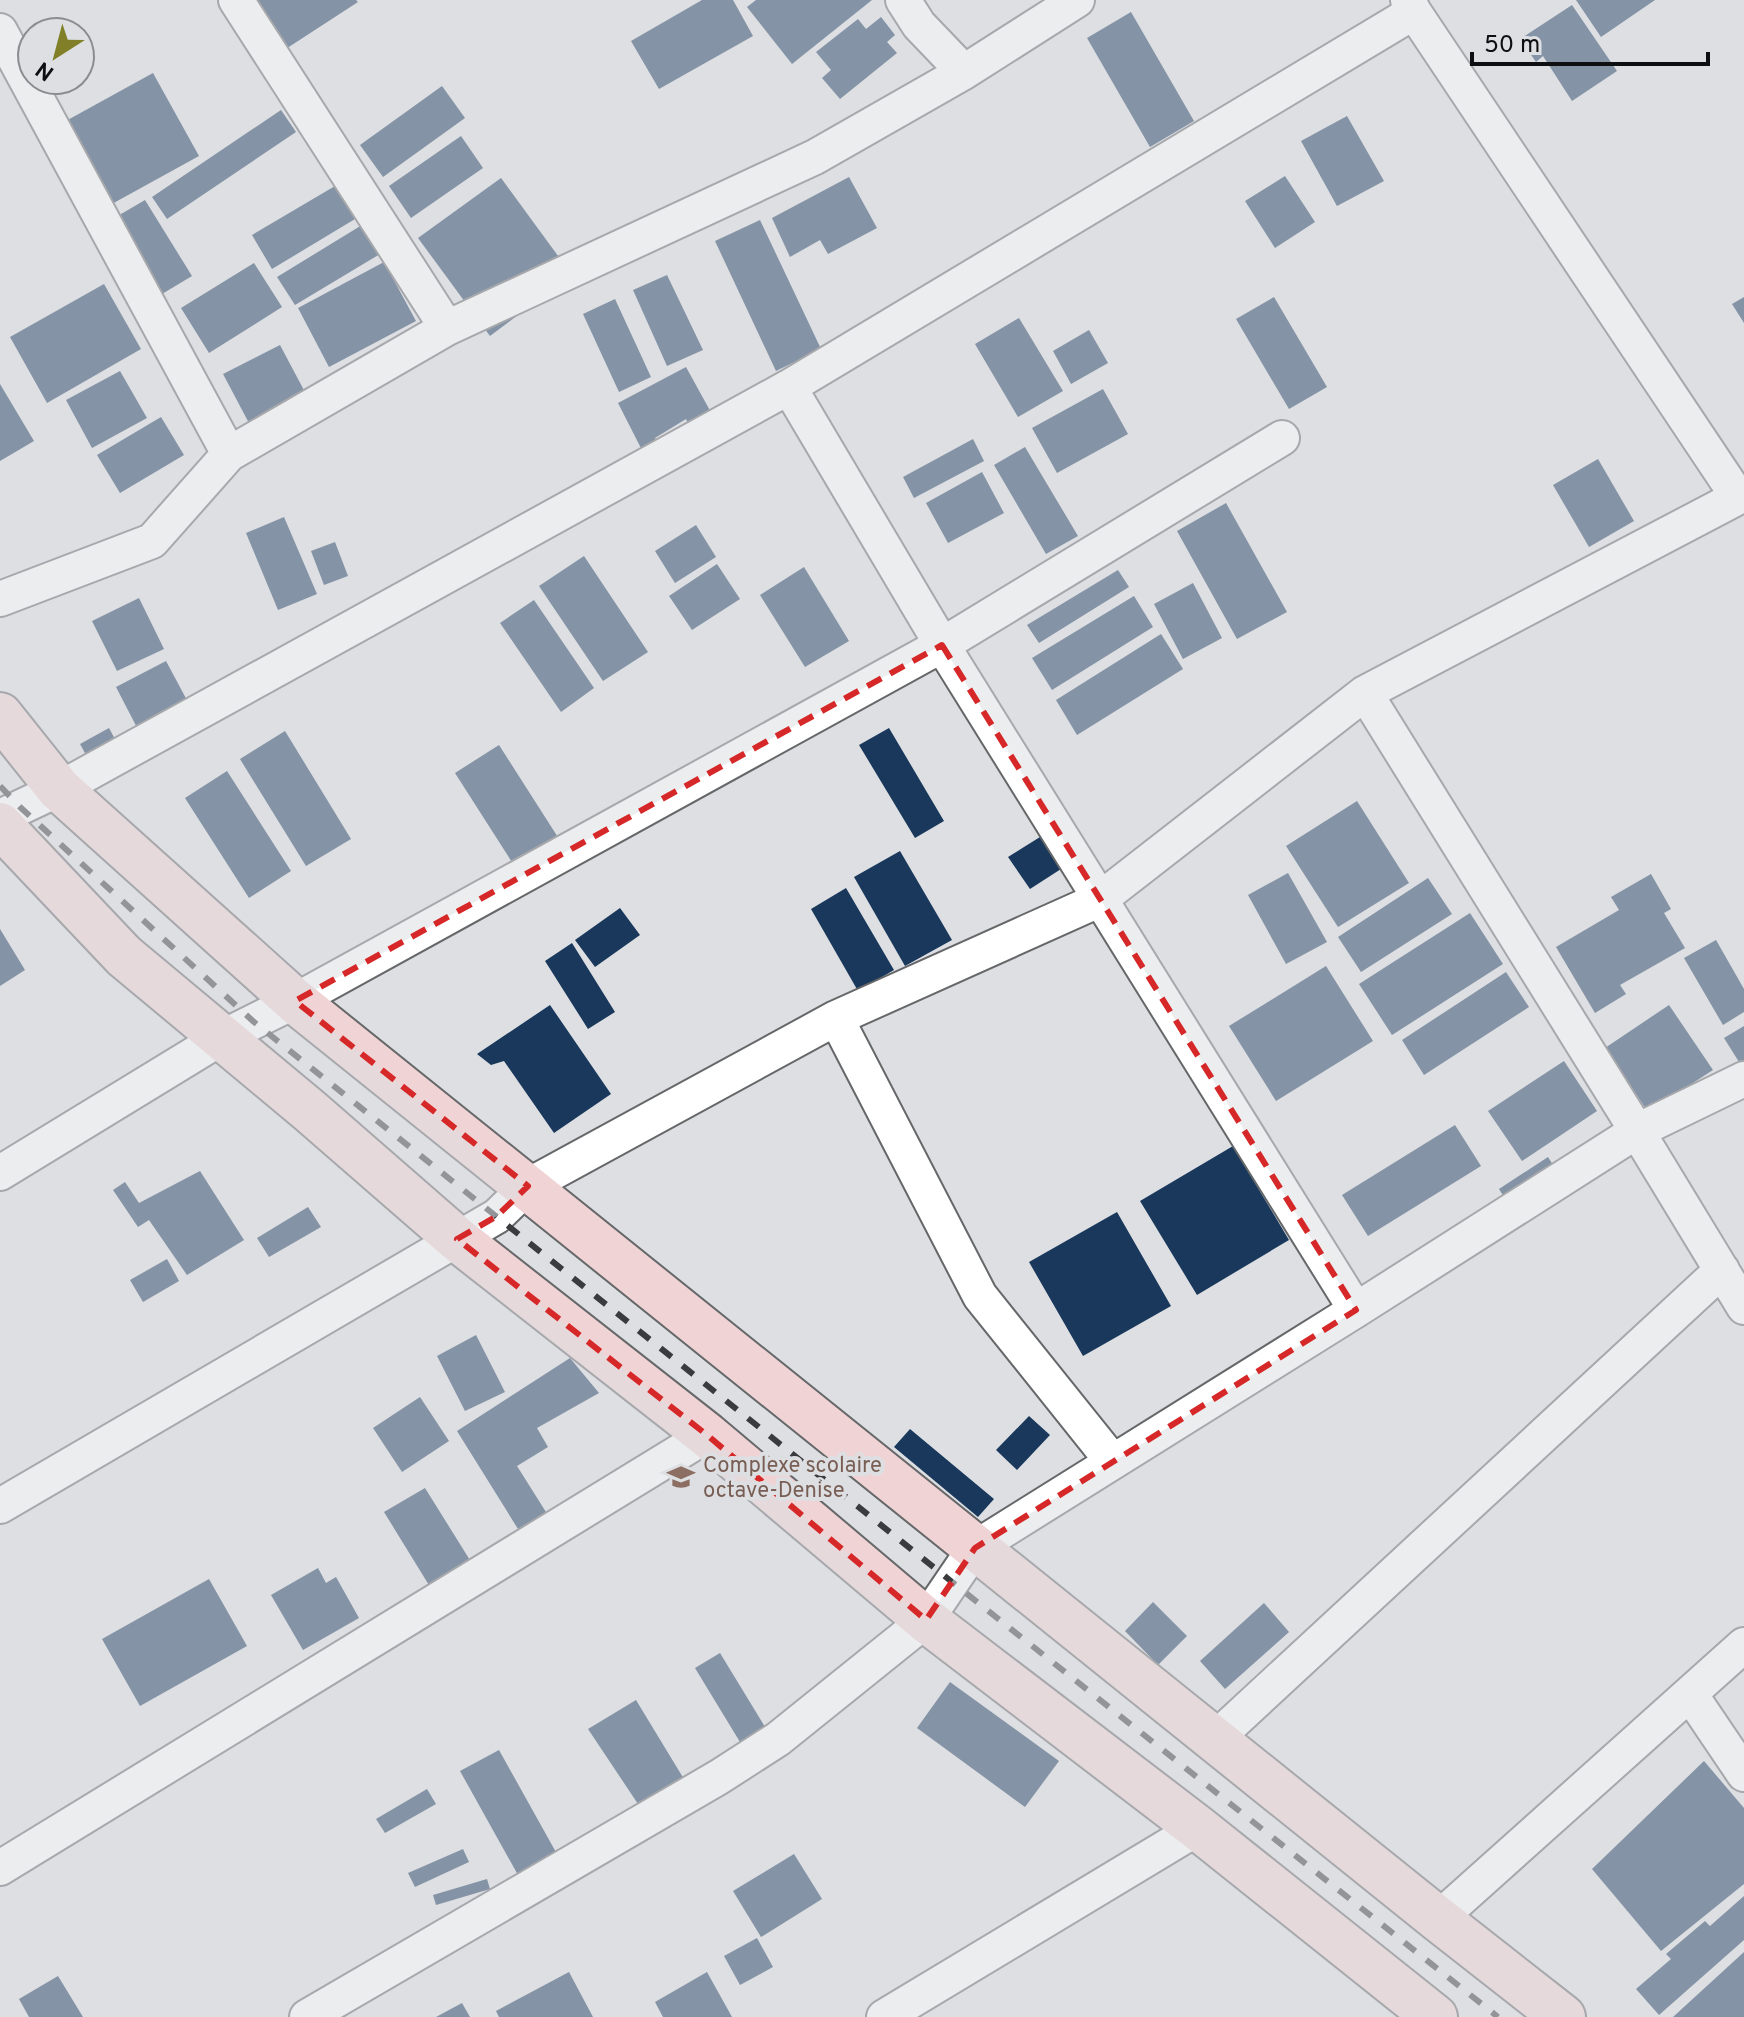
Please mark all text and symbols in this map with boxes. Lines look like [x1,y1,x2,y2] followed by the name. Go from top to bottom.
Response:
[16,16,96,96] north arrow
[1472,16,1708,66] scale bar
[1484,31,1540,61] text: 50 m
[31,55,60,86] text: N
[703,1453,882,1505] place label: Complexe scolaire octave-Denise
[666,1462,696,1492] school or university icon: Complexe scolaire octave-Denise

